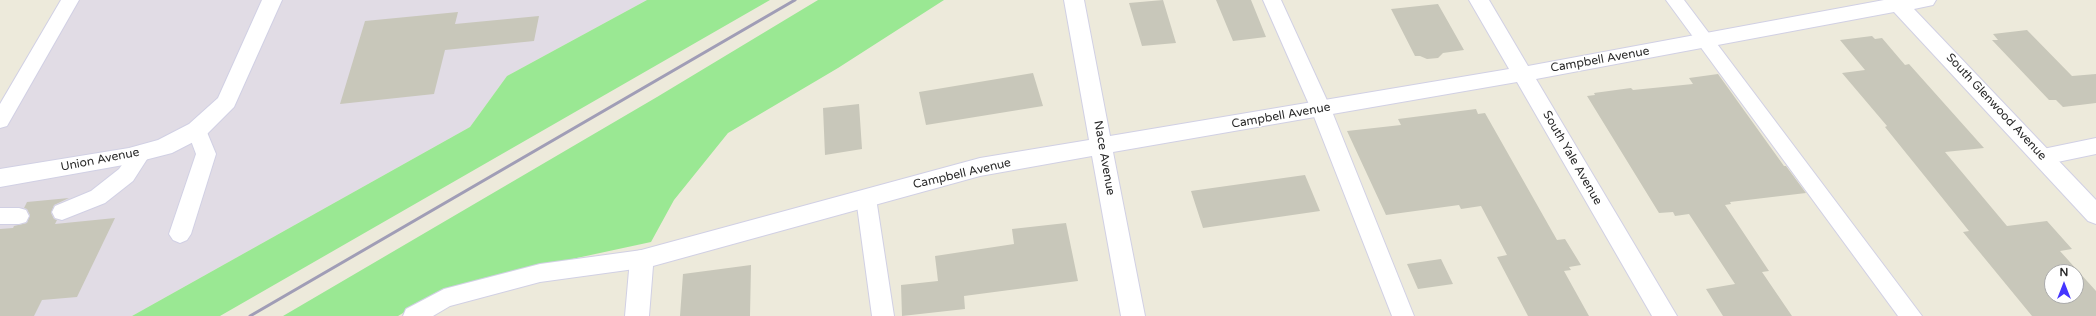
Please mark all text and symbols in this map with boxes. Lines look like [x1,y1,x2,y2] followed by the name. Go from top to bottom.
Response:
[1549,44,1651,76] street label: Campbell Avenue
[1943,51,2049,163] street label: South Glenwood Avenue
[1230,100,1332,132] street label: Campbell Avenue
[1539,108,1605,208] street label: South Yale Avenue
[1090,120,1118,196] street label: Nace Avenue
[59,145,141,175] street label: Union Avenue
[912,156,1012,192] street label: Campbell Avenue
[2044,264,2084,304] north arrow
[2060,266,2068,279] text: N

